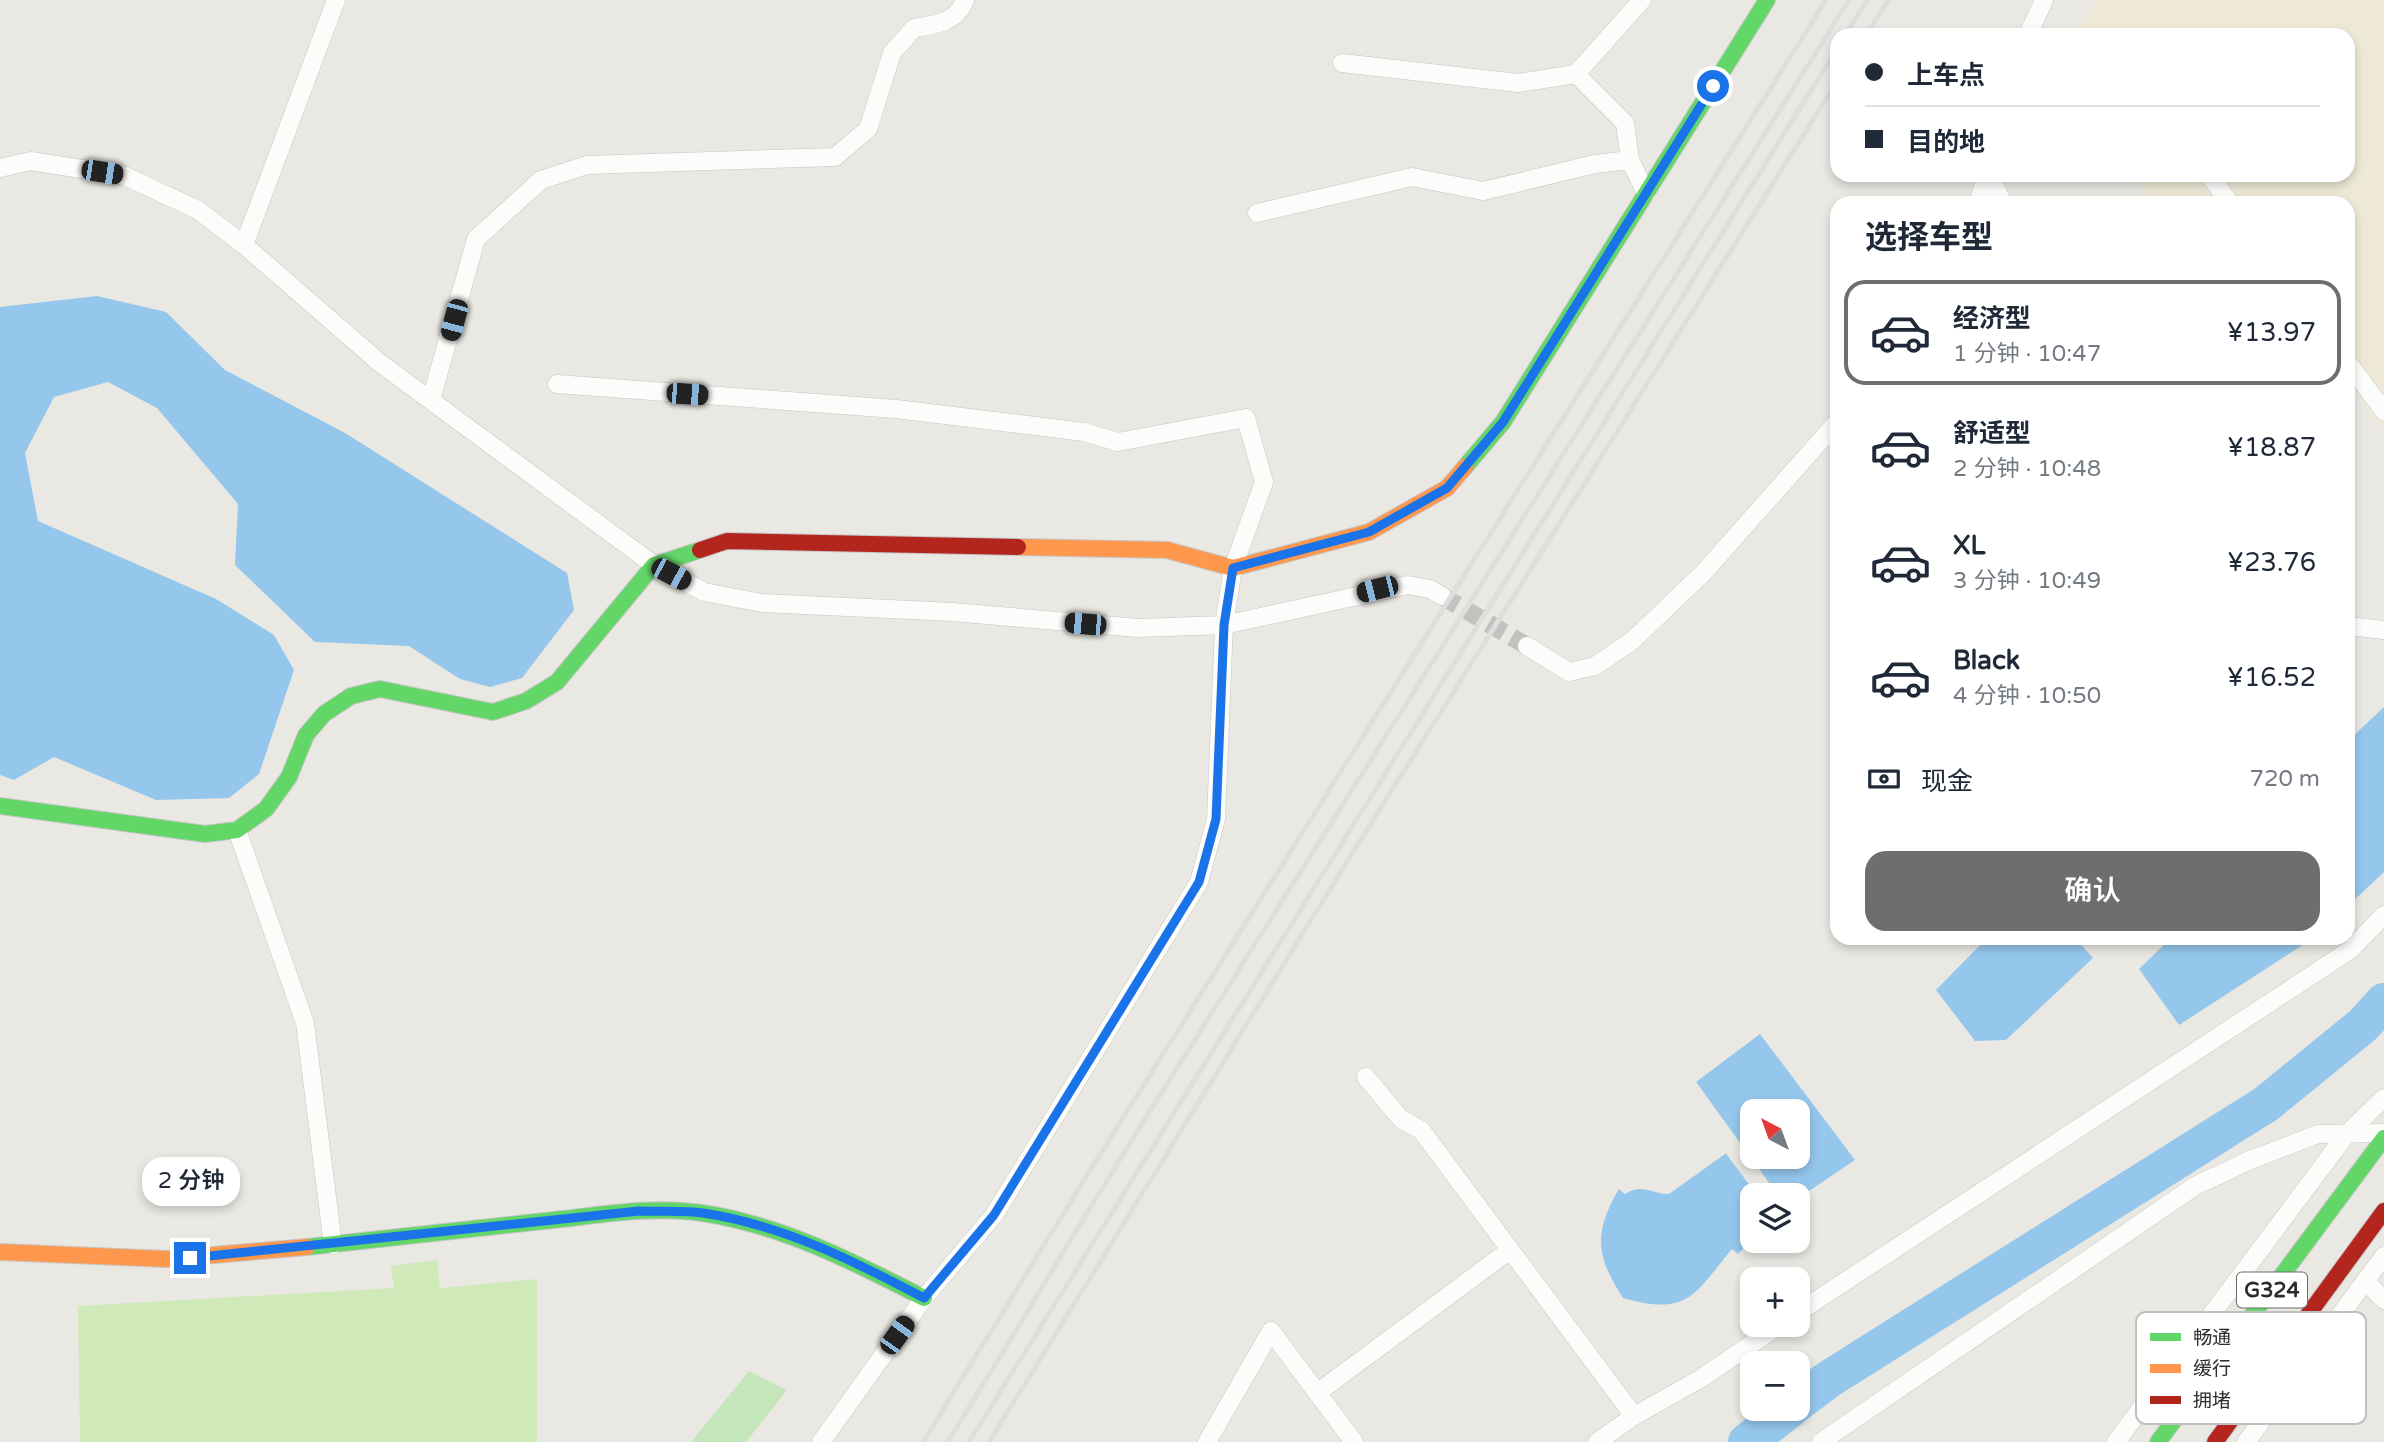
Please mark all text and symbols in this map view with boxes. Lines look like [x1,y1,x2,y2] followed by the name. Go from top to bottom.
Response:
[1907,60,1985,91] text: 上车点
[1697,70,1729,102] route start
[1907,127,1985,158] text: 目的地
[80,158,125,186] car
[1865,219,1993,257] text: 选择车型
[439,297,470,343] car
[1869,301,1932,364] icon: car
[1953,303,2031,334] text: 经济型
[2227,317,2316,348] text: ¥13.97
[1953,340,2101,368] text: 1 分钟 · 10:47
[666,382,709,406] car
[1869,416,1932,479] icon: car
[1953,418,2031,449] text: 舒适型
[2227,432,2316,463] text: ¥18.87
[1953,455,2101,483] text: 2 分钟 · 10:48
[1953,530,1985,561] text: XL
[1869,531,1932,594] icon: car
[2227,547,2316,578] text: ¥23.76
[648,555,695,593] car
[1953,567,2101,595] text: 3 分钟 · 10:49
[1355,574,1400,604] car
[1064,612,1107,636] car
[1953,645,2020,676] text: Black
[1869,646,1932,709] icon: car
[2227,662,2316,693] text: ¥16.52
[1953,682,2101,710] text: 4 分钟 · 10:50
[1865,760,1903,798] icon: cash
[2250,765,2320,793] text: 720 m
[1921,766,1973,797] text: 现金
[1865,851,2320,931] button: 确认
[1740,1099,1810,1169] north arrow
[1740,1099,1810,1421] map controls
[141,1156,239,1206] callout: 2 分钟
[158,1167,224,1195] text: 2 分钟
[1740,1183,1810,1253] button: layers
[174,1242,206,1274] route end
[1740,1267,1810,1337] button: +
[2237,1272,2307,1308] road number: G324
[877,1312,918,1358] car
[2136,1312,2366,1424] legend
[2193,1327,2231,1349] text: 畅通
[1740,1351,1810,1421] button: −
[2193,1358,2231,1380] text: 缓行
[2193,1390,2231,1412] text: 拥堵

